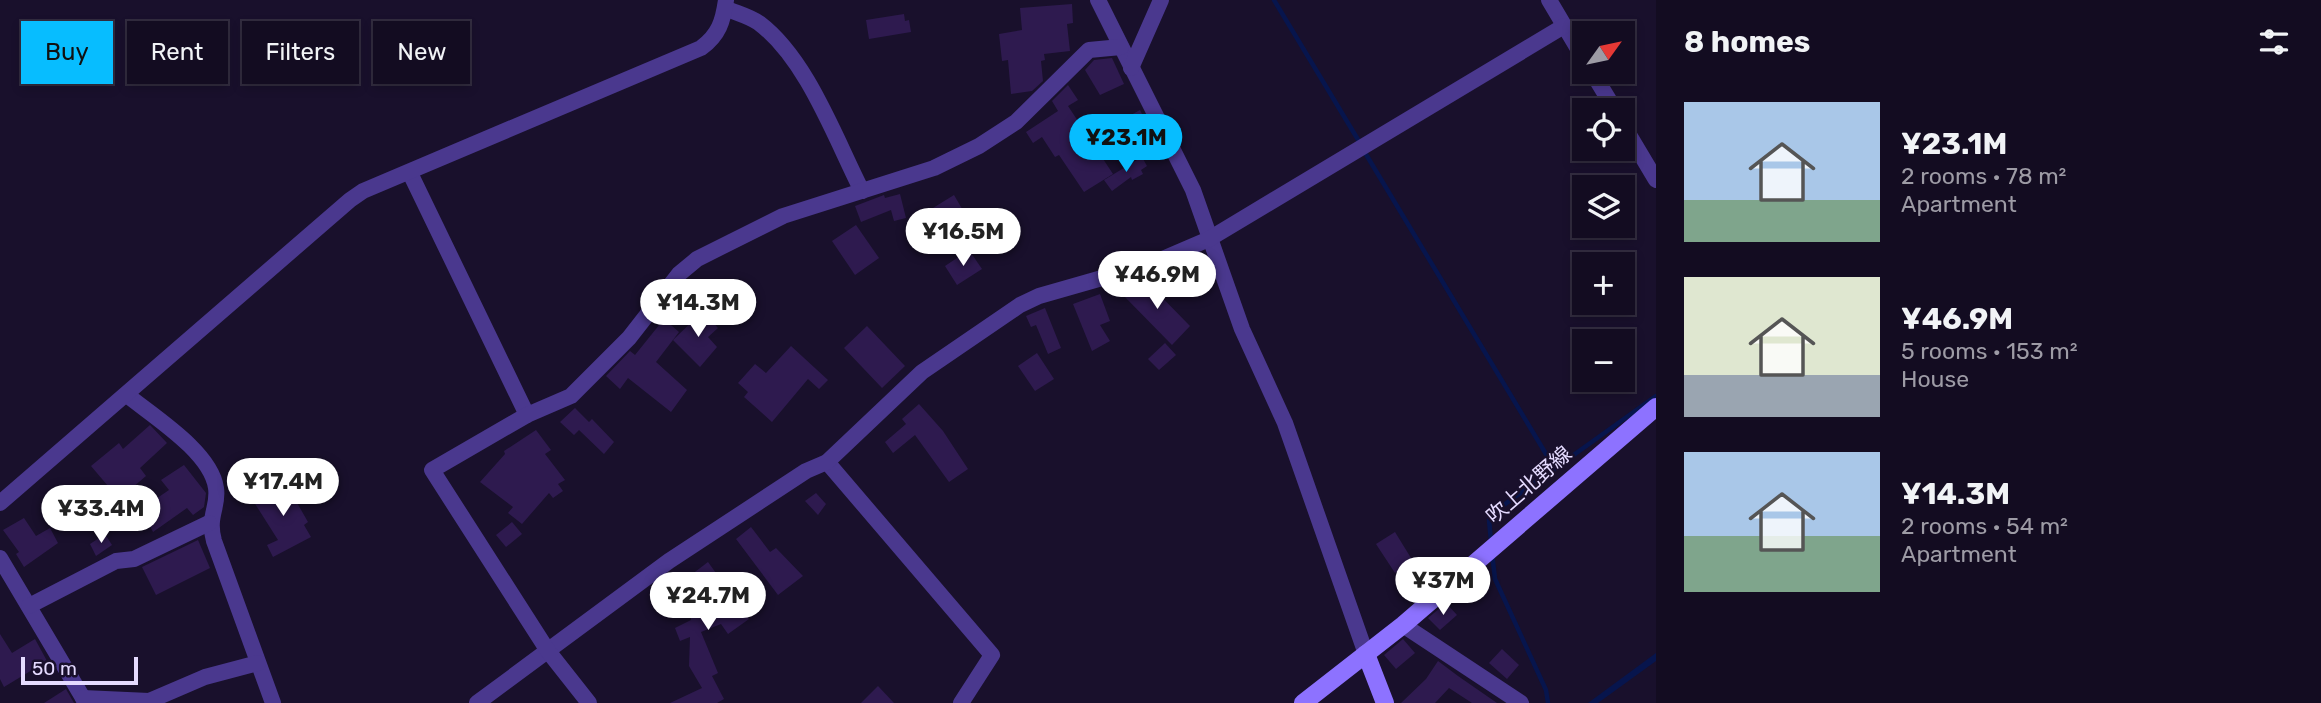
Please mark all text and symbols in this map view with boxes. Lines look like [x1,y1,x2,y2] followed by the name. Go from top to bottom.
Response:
[21,21,113,84] chip: Buy
[127,21,228,84] chip: Rent
[242,21,359,84] chip: Filters
[373,21,470,84] chip: New
[1572,21,1634,84] north arrow
[1572,21,1635,392] map controls
[2255,23,2293,61] icon: filters
[1684,24,1810,60] text: 8 homes
[1572,98,1635,161] button: locate
[1069,114,1183,174] pin: ¥23.1M
[1085,123,1167,151] text: ¥23.1M
[1901,126,2007,162] text: ¥23.1M
[1740,130,1824,214] icon: home
[1901,162,2066,190] text: 2 rooms · 78 m²
[1572,175,1635,238] button: layers
[1901,190,2017,218] text: Apartment
[906,208,1020,268] pin: ¥16.5M
[922,217,1004,245] text: ¥16.5M
[1100,252,1214,311] pin: ¥46.9M
[1572,252,1635,315] button: +
[1114,260,1200,288] text: ¥46.9M
[641,280,755,339] pin: ¥14.3M
[656,288,740,316] text: ¥14.3M
[1901,301,2013,337] text: ¥46.9M
[1740,305,1824,389] icon: home
[1572,329,1635,392] button: −
[1901,337,2078,365] text: 5 rooms · 153 m²
[1901,365,1969,393] text: House
[1481,441,1576,528] street label: 吹上北野線
[226,458,340,518] pin: ¥17.4M
[243,467,323,495] text: ¥17.4M
[1901,476,2010,512] text: ¥14.3M
[1740,480,1824,564] icon: home
[44,486,158,545] pin: ¥33.4M
[57,494,145,522] text: ¥33.4M
[1901,512,2068,540] text: 2 rooms · 54 m²
[1901,540,2017,568] text: Apartment
[1402,558,1484,617] pin: ¥37M
[1411,566,1475,594] text: ¥37M
[651,572,765,632] pin: ¥24.7M
[666,581,750,609] text: ¥24.7M
[21,654,138,686] scale bar
[32,657,77,680] text: 50 m

